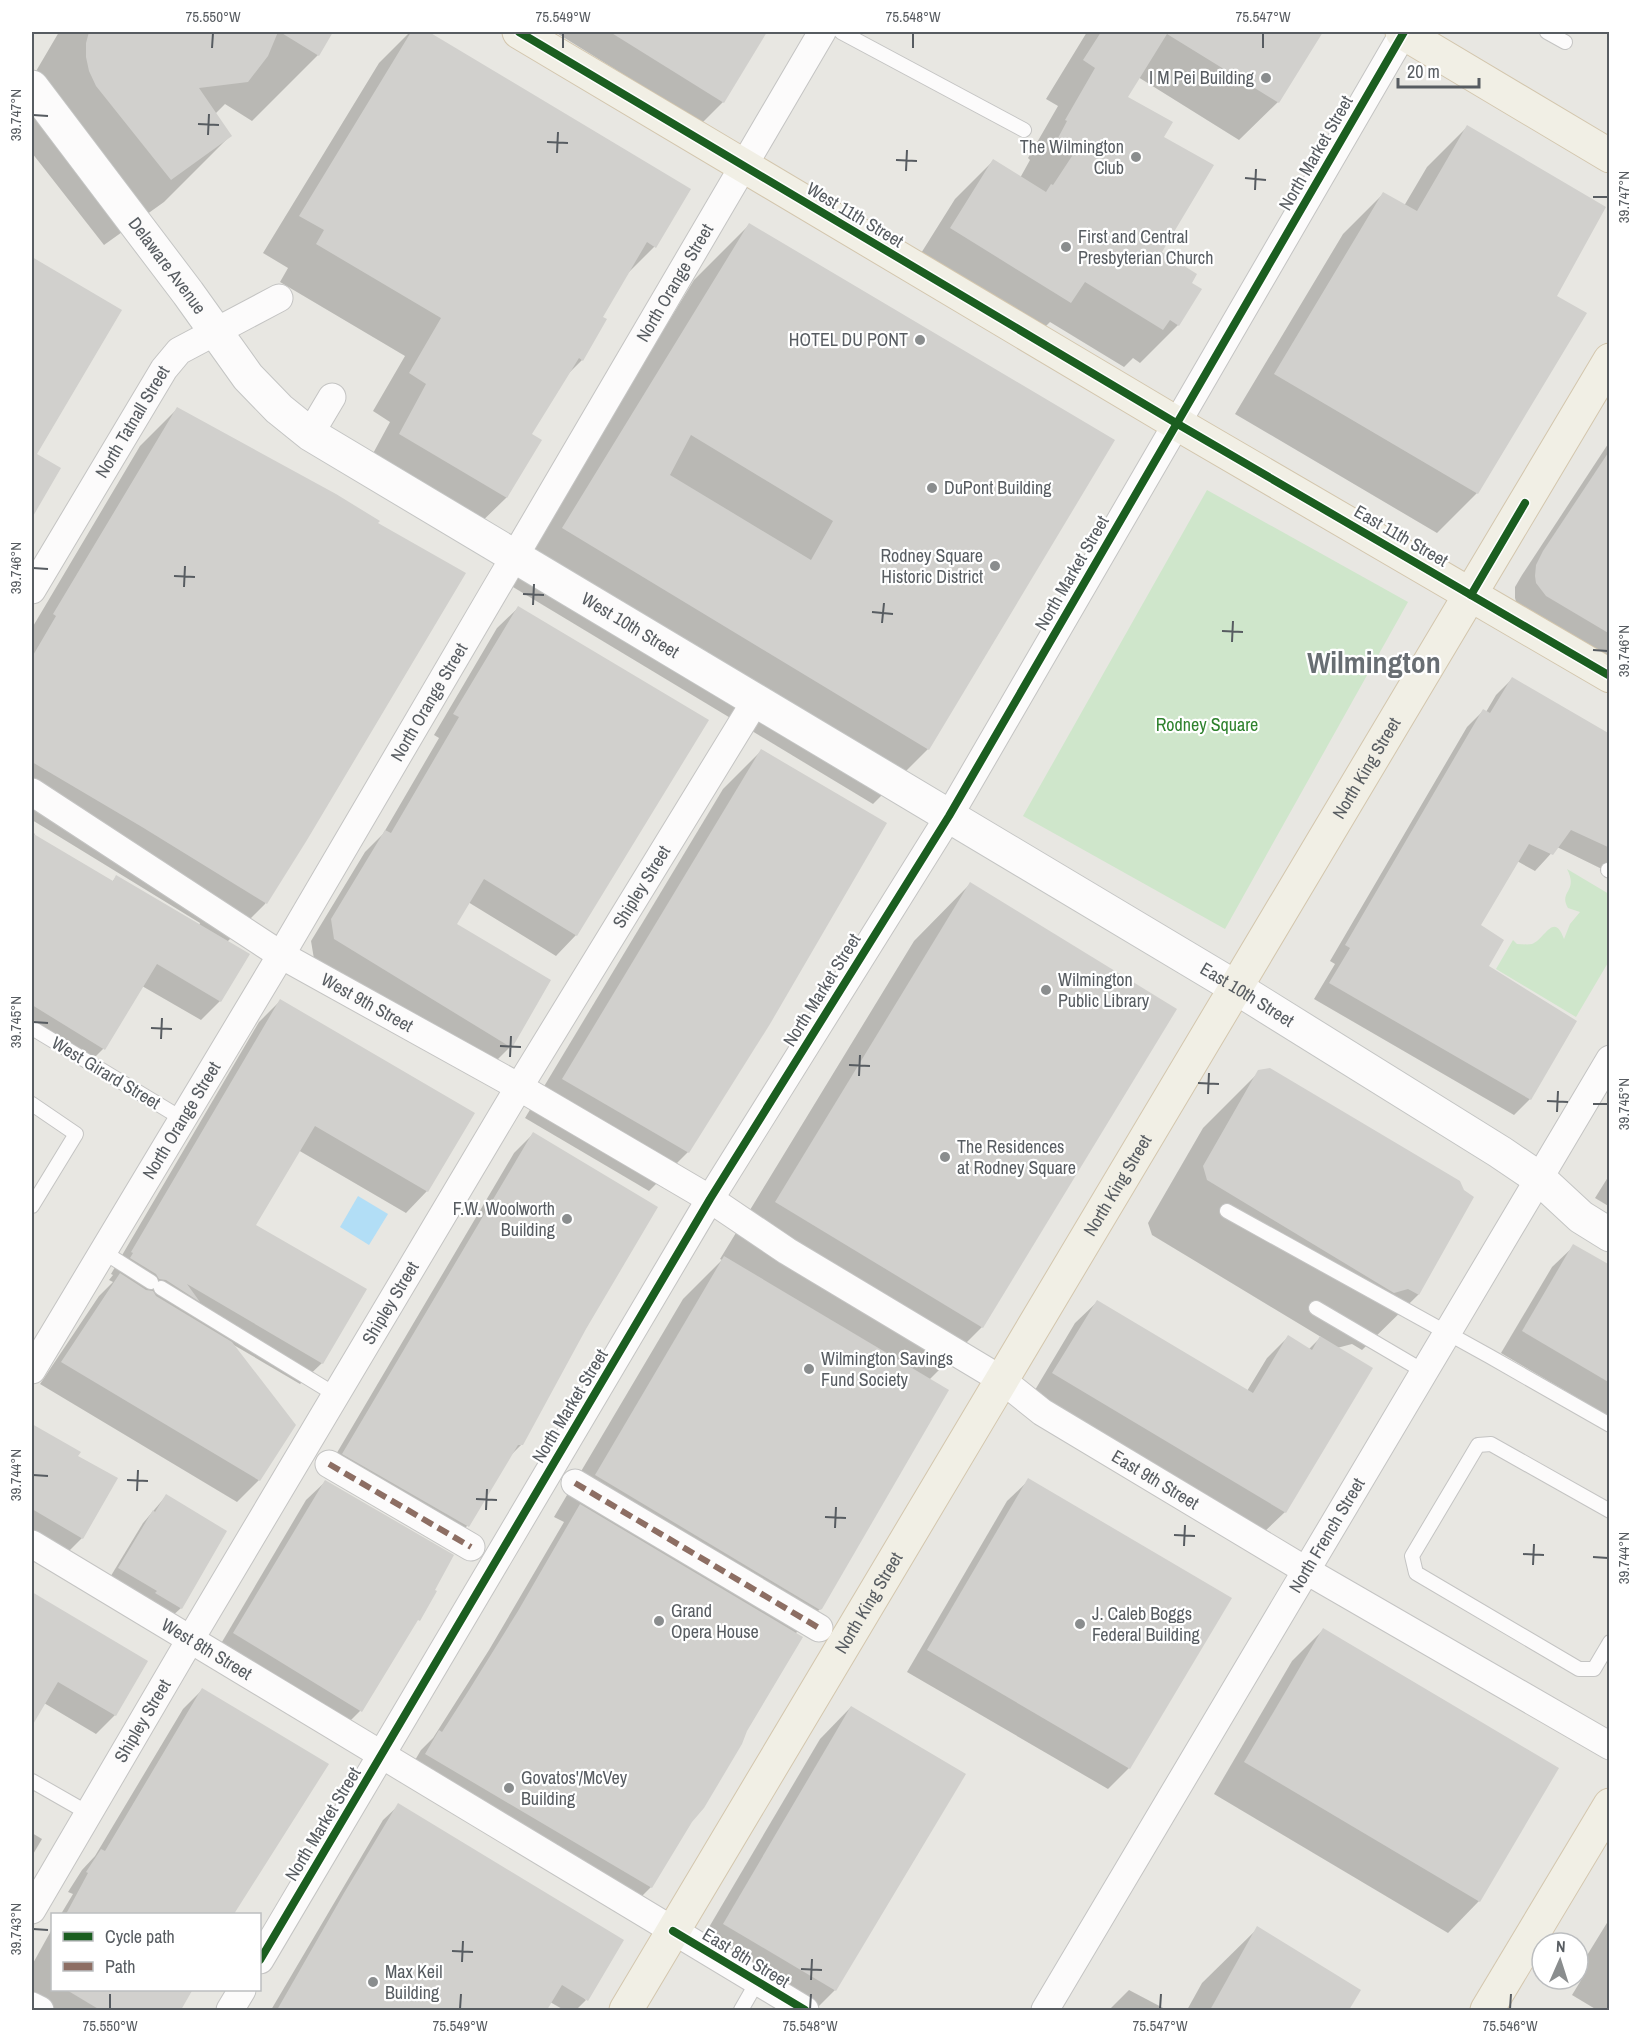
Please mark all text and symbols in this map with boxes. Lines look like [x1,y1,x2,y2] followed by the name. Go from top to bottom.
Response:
[185,6,241,27] text: 75.550°W
[535,6,591,27] text: 75.549°W
[885,6,941,27] text: 75.548°W
[1235,6,1291,27] text: 75.547°W
[1398,51,1479,89] scale bar
[1407,59,1440,84] text: 20 m
[1149,65,1255,90] place label: I M Pei Building
[1259,71,1273,85] marker: I M Pei Building
[5,89,26,141] text: 39.747°N
[1273,91,1359,215] street label: North Market Street
[1020,134,1124,180] place label: The Wilmington Club
[1129,150,1143,164] marker: The Wilmington Club
[1613,171,1634,223] text: 39.747°N
[802,176,908,253] street label: West 11th Street
[123,212,212,319] street label: Delaware Avenue
[630,219,719,346] street label: North Orange Street
[1078,224,1213,270] place label: First and Central Presbyterian Church
[1059,240,1073,254] marker: First and Central Presbyterian Church
[789,327,908,352] place label: HOTEL DU PONT
[913,333,927,347] marker: HOTEL DU PONT
[89,361,175,482] street label: North Tatnall Street
[944,475,1052,500] place label: DuPont Building
[925,481,939,495] marker: DuPont Building
[1350,499,1453,573] street label: East 11th Street
[1029,511,1115,635] street label: North Market Street
[5,542,26,594] text: 39.746°N
[880,543,983,589] place label: Rodney Square Historic District
[988,559,1002,573] marker: Rodney Square Historic District
[577,586,684,664] street label: West 10th Street
[1613,625,1634,677] text: 39.746°N
[384,638,473,766] street label: North Orange Street
[1307,642,1441,682] district label: Wilmington
[1156,712,1258,737] park label: Rodney Square
[1326,712,1406,823] street label: North King Street
[606,840,676,933] street label: Shipley Street
[777,928,866,1051] street label: North Market Street
[1196,956,1299,1033] street label: East 10th Street
[317,967,418,1038] street label: West 9th Street
[1058,967,1150,1013] place label: Wilmington Public Library
[1039,983,1053,997] marker: Wilmington Public Library
[5,996,26,1048] text: 39.745°N
[47,1030,165,1115] street label: West Girard Street
[136,1057,226,1184] street label: North Orange Street
[1613,1078,1634,1130] text: 39.745°N
[1077,1130,1157,1241] street label: North King Street
[957,1134,1076,1180] place label: The Residences at Rodney Square
[938,1150,952,1164] marker: The Residences at Rodney Square
[453,1196,556,1242] place label: F.W. Woolworth Building
[560,1212,574,1226] marker: F.W. Woolworth Building
[356,1256,425,1349] street label: Shipley Street
[526,1344,613,1467] street label: North Market Street
[821,1346,953,1392] place label: Wilmington Savings Fund Society
[802,1362,816,1376] marker: Wilmington Savings Fund Society
[1107,1444,1204,1515] street label: East 9th Street
[5,1449,26,1501] text: 39.744°N
[1283,1473,1370,1597] street label: North French Street
[1613,1532,1634,1584] text: 39.744°N
[828,1547,908,1658] street label: North King Street
[671,1598,759,1644] place label: Grand Opera House
[1092,1601,1200,1647] place label: J. Caleb Boggs Federal Building
[157,1612,257,1686] street label: West 8th Street
[652,1614,666,1628] marker: Grand Opera House
[1073,1617,1087,1631] marker: J. Caleb Boggs Federal Building
[108,1674,176,1767] street label: Shipley Street
[279,1762,366,1885] street label: North Market Street
[521,1765,628,1811] place label: Govatos'/McVey Building
[502,1781,516,1795] marker: Govatos'/McVey Building
[5,1903,26,1955] text: 39.743°N
[51,1913,261,1991] legend
[698,1922,795,1993] street label: East 8th Street
[105,1924,175,1949] text: Cycle path
[1530,1931,1590,1991] north arrow
[1555,1935,1566,1957] text: N
[105,1954,135,1979] text: Path
[385,1959,442,2005] place label: Max Keil Building
[366,1975,380,1989] marker: Max Keil Building
[82,2015,138,2036] text: 75.550°W
[432,2015,488,2036] text: 75.549°W
[782,2015,838,2036] text: 75.548°W
[1132,2015,1188,2036] text: 75.547°W
[1482,2015,1538,2036] text: 75.546°W

